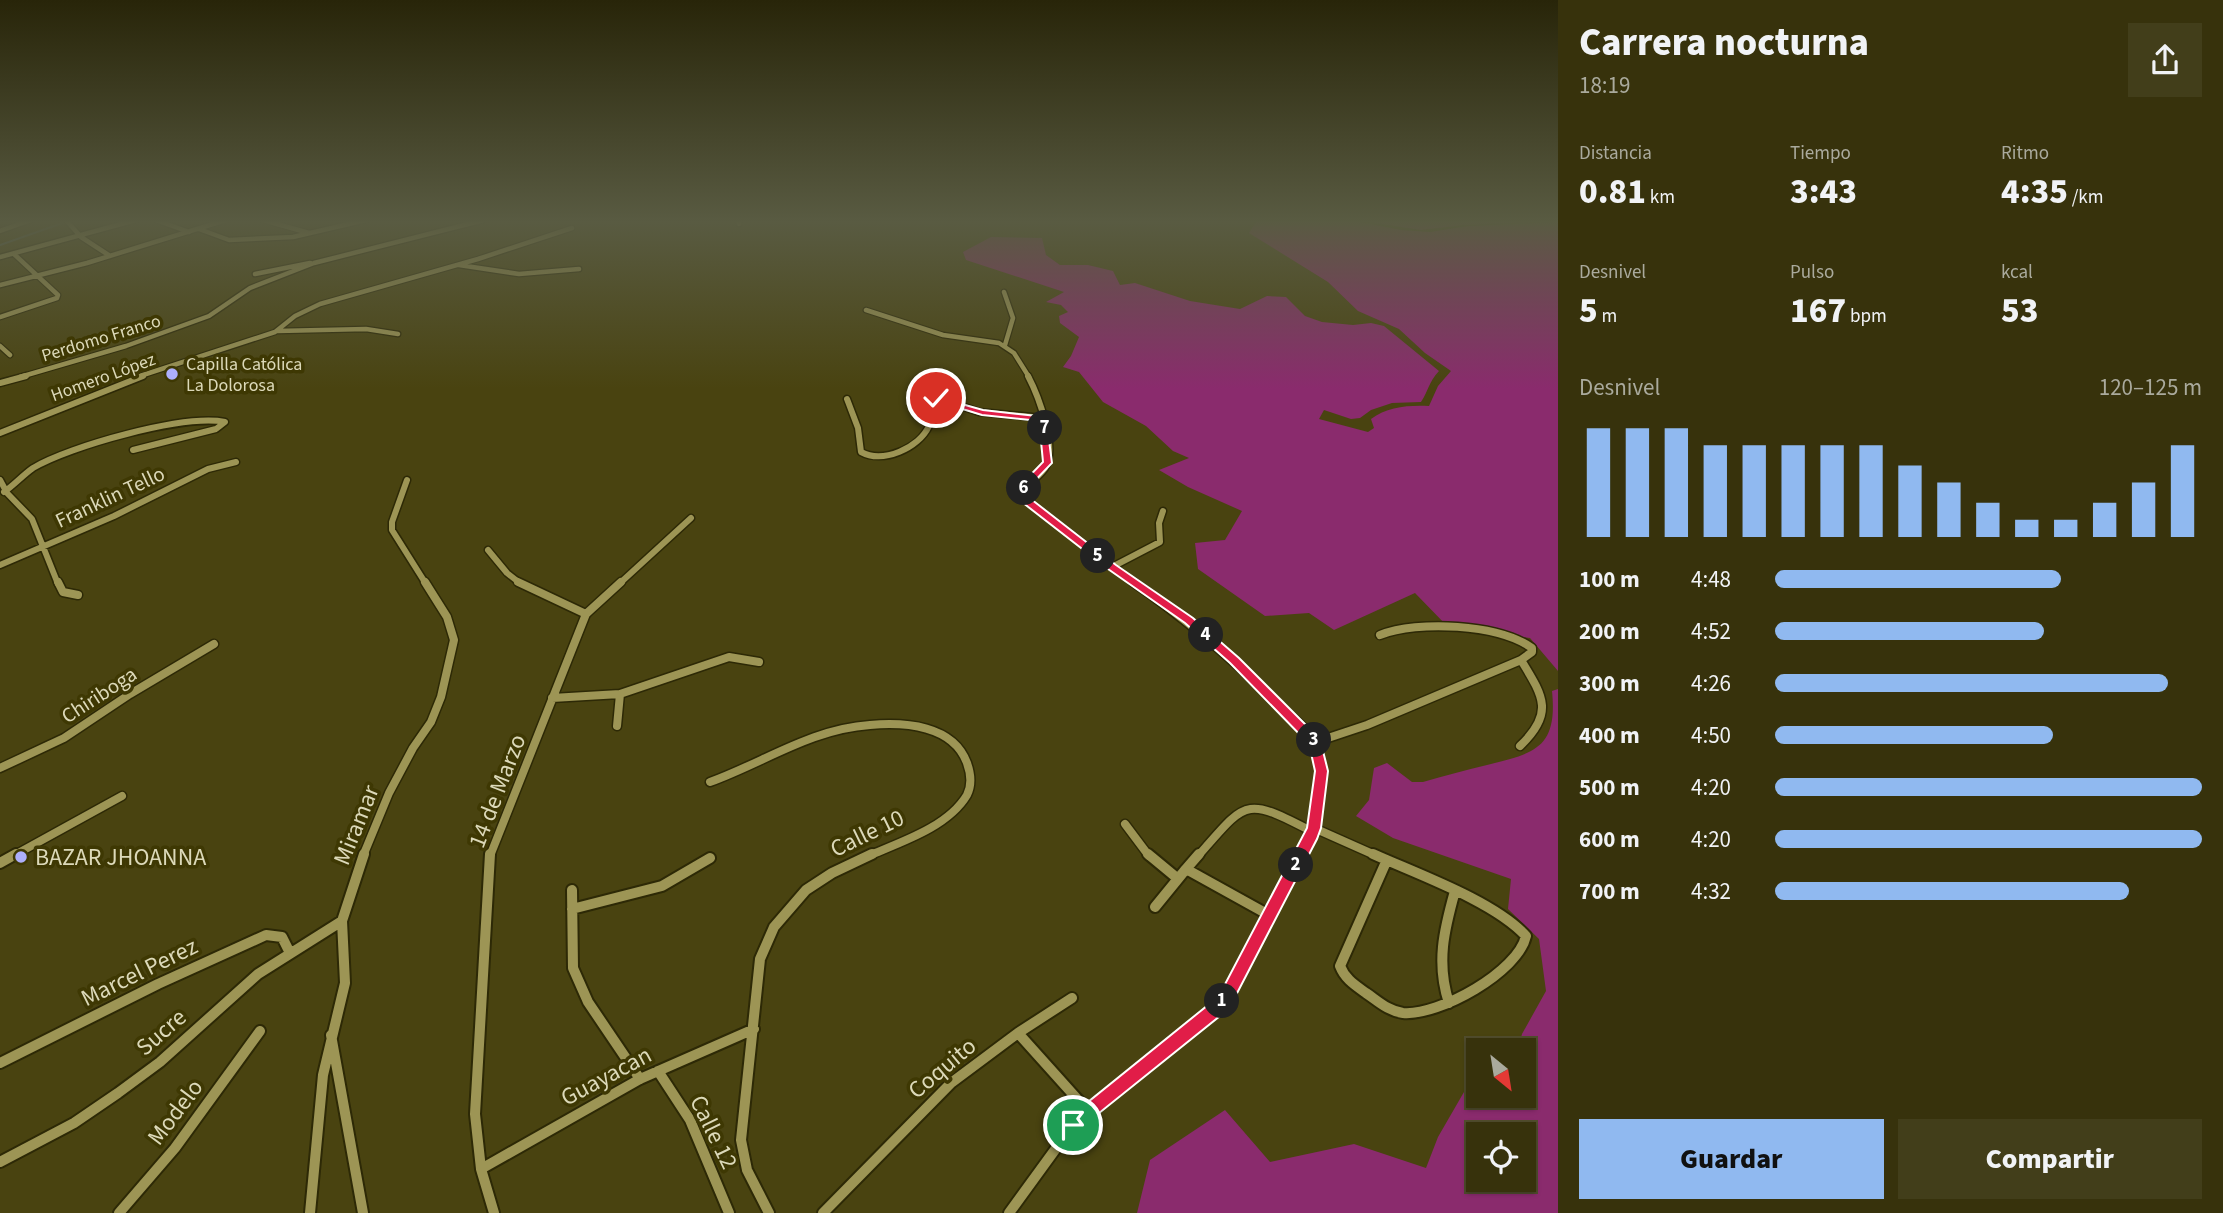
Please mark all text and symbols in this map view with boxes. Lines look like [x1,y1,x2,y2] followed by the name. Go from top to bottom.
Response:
[1579,16,1869,70] text: Carrera nocturna
[2128,23,2202,97] button: share
[1579,69,1630,102] text: 18:19
[1579,140,1652,167] text: Distancia
[1790,140,1851,167] text: Tiempo
[2001,140,2049,167] text: Ritmo
[1579,167,1646,217] text: 0.81
[1790,167,1857,217] text: 3:43
[2001,167,2068,217] text: 4:35
[1646,184,1675,211] text: km
[2068,184,2104,211] text: /km
[1579,259,1646,286] text: Desnivel
[1790,259,1834,286] text: Pulso
[2001,259,2033,286] text: kcal
[1579,286,1598,336] text: 5
[1790,286,1846,336] text: 167
[2001,286,2038,336] text: 53
[1598,303,1617,330] text: m
[1846,303,1887,330] text: bpm
[38,308,164,369] street label: Perdomo Franco
[47,347,159,408] street label: Homero López
[186,352,302,398] place label: Capilla Católica La Dolorosa
[164,366,180,382] marker: Capilla Católica La Dolorosa
[906,368,966,428] pin
[1579,371,1660,404] text: Desnivel
[2099,371,2202,404] text: 120–125 m
[917,379,955,417] icon: check
[1028,410,1062,446] pin: 7
[1039,414,1050,441] text: 7
[50,459,170,535] street label: Franklin Tello
[1006,470,1042,505] pin: 6
[1018,474,1029,501] text: 6
[1080,538,1116,574] pin: 5
[1092,542,1103,569] text: 5
[1579,563,1640,596] text: 100 m
[1691,563,1731,596] text: 4:48
[1579,615,1640,648] text: 200 m
[1691,615,1731,648] text: 4:52
[1188,618,1224,652] pin: 4
[1200,621,1211,648] text: 4
[55,659,143,731] street label: Chiriboga
[1579,667,1640,700] text: 300 m
[1691,667,1731,700] text: 4:26
[1579,719,1640,752] text: 400 m
[1691,719,1731,752] text: 4:50
[1296,722,1332,758] pin: 3
[1308,726,1319,753] text: 3
[460,729,535,853] street label: 14 de Marzo
[1579,771,1640,804] text: 500 m
[1691,771,1731,804] text: 4:20
[325,779,389,870] street label: Miramar
[824,800,910,866] street label: Calle 10
[1579,823,1640,856] text: 600 m
[1691,823,1731,856] text: 4:20
[35,840,206,875] place label: BAZAR JHOANNA
[1278,848,1314,882] pin: 2
[13,849,29,865] marker: BAZAR JHOANNA
[1290,851,1301,878] text: 2
[1579,875,1640,908] text: 700 m
[1691,875,1731,908] text: 4:32
[75,929,204,1016] street label: Marcel Perez
[1204,984,1240,1018] pin: 1
[1216,987,1227,1014] text: 1
[128,1001,194,1064] street label: Sucre
[901,1029,984,1107] street label: Coquito
[554,1038,658,1115] street label: Guayacan
[1466,1038,1536,1108] north arrow
[1466,1038,1536,1192] map controls
[139,1072,212,1153] street label: Modelo
[681,1089,747,1175] street label: Calle 12
[1043,1095,1103,1155] pin
[1054,1106,1092,1144] icon: arrive
[1579,1119,1884,1199] button: Guardar
[1898,1119,2202,1199] button: Compartir
[1466,1122,1536,1192] button: locate

